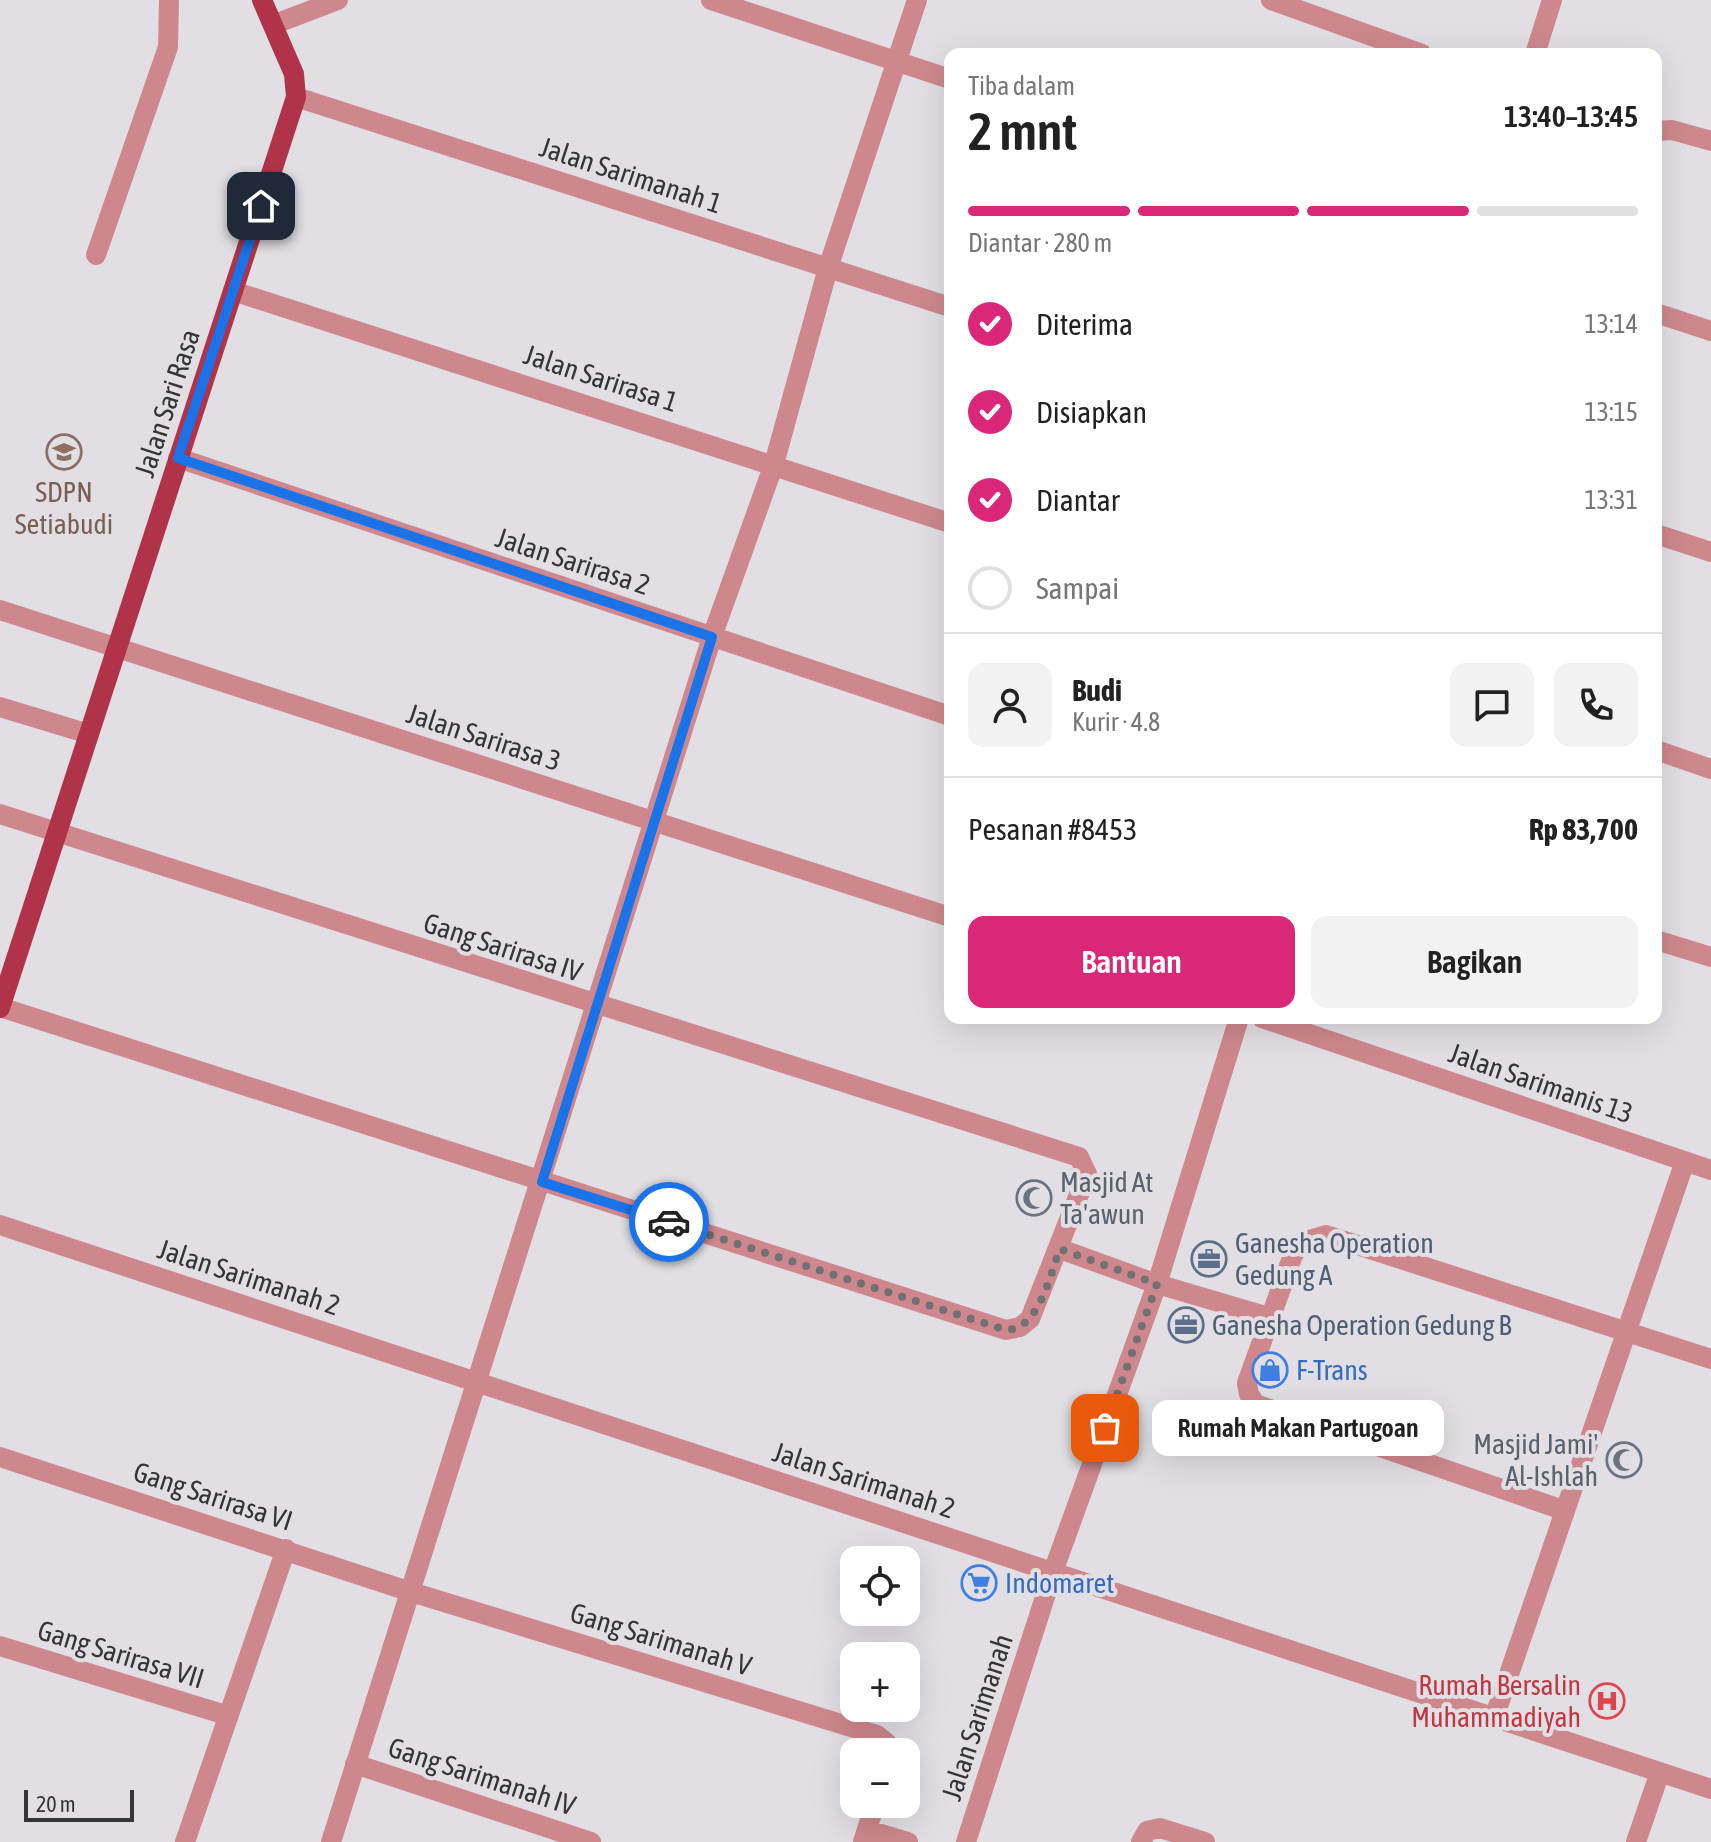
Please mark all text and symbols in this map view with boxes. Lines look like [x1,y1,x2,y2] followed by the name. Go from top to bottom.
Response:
[968,71,1075,101] text: Tiba dalam
[1504,99,1638,133] text: 13:40–13:45
[968,101,1077,161] text: 2 mnt
[536,130,726,220] street label: Jalan Sarimanah 1
[227,172,295,240] pin
[239,184,283,228] icon: home
[968,228,1112,258] text: Diantar · 280 m
[968,302,1012,346] icon: check
[1036,307,1133,341] text: Diterima
[1584,309,1638,339] text: 13:14
[128,325,206,481] street label: Jalan Sari Rasa
[520,338,682,418] street label: Jalan Sarirasa 1
[968,390,1012,434] icon: check
[1036,395,1147,429] text: Disiapkan
[1584,397,1638,427] text: 13:15
[45,433,83,471] school or university icon: SDPN Setiabudi
[15,476,113,540] place label: SDPN Setiabudi
[968,478,1012,522] icon: check
[1036,483,1120,517] text: Diantar
[1584,485,1638,515] text: 13:31
[492,521,654,601] street label: Jalan Sarirasa 2
[1036,571,1119,605] text: Sampai
[968,663,1052,747] button: person
[1450,663,1534,747] button: chat
[1554,663,1638,747] button: phone
[1072,673,1122,707] text: Budi
[403,697,565,777] street label: Jalan Sarirasa 3
[1072,707,1160,737] text: Kurir · 4.8
[968,812,1137,846] text: Pesanan #8453
[1529,812,1638,846] text: Rp 83,700
[420,906,587,988] street label: Gang Sarirasa IV
[968,916,1295,1008] button: Bantuan
[1311,916,1638,1008] button: Bagikan
[1445,1037,1637,1129] street label: Jalan Sarimanis 13
[1060,1166,1153,1230] place label: Masjid At Ta'awun
[1015,1179,1053,1217] mosque icon: Masjid At Ta'awun
[629,1182,709,1262] courier
[647,1200,691,1244] icon: car
[1235,1227,1434,1291] place label: Ganesha Operation Gedung A
[154,1232,344,1322] street label: Jalan Sarimanah 2
[1190,1240,1228,1278] office icon: Ganesha Operation Gedung A
[1167,1306,1205,1344] office icon: Ganesha Operation Gedung B
[1212,1309,1512,1341] place label: Ganesha Operation Gedung B
[1251,1351,1289,1389] shop icon: F-Trans
[1296,1354,1368,1386] place label: F-Trans
[1071,1394,1139,1462] pin
[1153,1400,1445,1456] callout: Rumah Makan Partugoan
[1083,1406,1127,1450] icon: bag
[1177,1413,1419,1443] text: Rumah Makan Partugoan
[1473,1428,1598,1492] place label: Masjid Jami' Al-Ishlah
[769,1435,959,1525] street label: Jalan Sarimanah 2
[1605,1441,1643,1479] mosque icon: Masjid Jami' Al-Ishlah
[130,1455,296,1537] street label: Gang Sarirasa VI
[840,1546,920,1818] map controls
[840,1546,920,1626] button: locate
[960,1564,998,1602] supermarket icon: Indomaret
[1005,1567,1114,1599] place label: Indomaret
[567,1596,756,1682] street label: Gang Sarimanah V
[34,1614,208,1694] street label: Gang Sarirasa VII
[935,1630,1019,1804] street label: Jalan Sarimanah
[840,1642,920,1722] button: +
[1411,1669,1581,1733] place label: Rumah Bersalin Muhammadiyah
[1588,1682,1626,1720] hospital icon: Rumah Bersalin Muhammadiyah
[384,1731,580,1821] street label: Gang Sarimanah IV
[840,1738,920,1818] button: −
[24,1786,134,1822] scale bar
[36,1791,76,1817] text: 20 m

